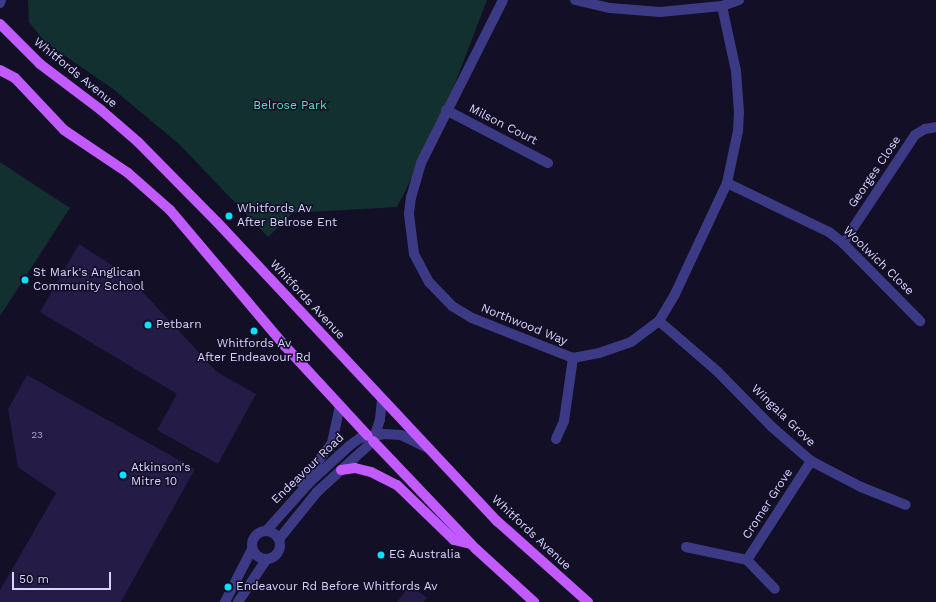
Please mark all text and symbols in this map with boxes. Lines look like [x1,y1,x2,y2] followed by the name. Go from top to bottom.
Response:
[30,35,120,111] street label: Whitfords Avenue
[253,99,327,113] park label: Belrose Park
[467,102,539,148] street label: Milson Court
[846,133,904,211] street label: Georges Close
[237,202,337,230] place label: Whitfords Av After Belrose Ent
[224,211,234,221] marker: Whitfords Av After Belrose Ent
[840,224,916,298] street label: Woolwich Close
[266,257,348,343] street label: Whitfords Avenue
[33,266,145,294] place label: St Mark's Anglican Community School
[20,275,30,285] marker: St Mark's Anglican Community School
[478,301,570,349] street label: Northwood Way
[156,318,202,332] place label: Petbarn
[143,320,153,330] marker: Petbarn
[249,326,259,336] marker: Whitfords Av After Endeavour Rd
[197,337,311,365] place label: Whitfords Av After Endeavour Rd
[748,382,818,450] street label: Wingala Grove
[31,429,43,441] house number: 23
[269,431,347,507] street label: Endeavour Road
[131,461,191,489] place label: Atkinson's Mitre 10
[740,466,796,542] street label: Cromer Grove
[118,470,128,480] marker: Atkinson's Mitre 10
[488,492,574,574] street label: Whitfords Avenue
[389,548,461,562] place label: EG Australia
[376,550,386,560] marker: EG Australia
[14,564,113,590] scale bar
[19,572,49,586] text: 50 m
[236,580,439,594] place label: Endeavour Rd Before Whitfords Av
[223,582,233,592] marker: Endeavour Rd Before Whitfords Av

